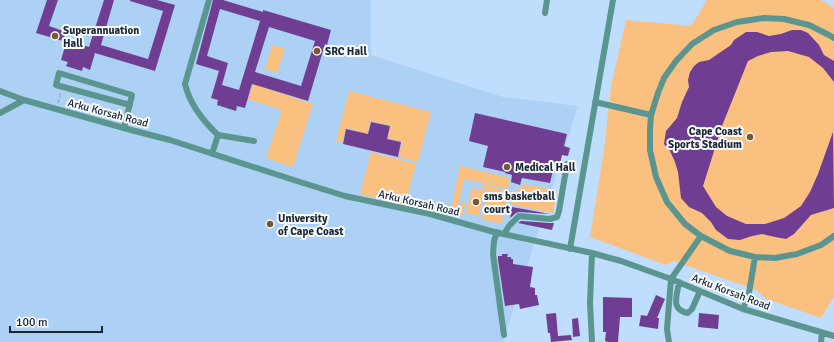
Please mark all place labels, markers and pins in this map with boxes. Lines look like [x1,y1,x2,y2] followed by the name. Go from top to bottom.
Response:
[63,24,139,50] place label: Superannuation Hall
[50,31,60,41] marker: Superannuation Hall
[325,45,367,58] place label: SRC Hall
[312,46,322,56] marker: SRC Hall
[668,125,742,151] place label: Cape Coast Sports Stadium
[745,132,755,142] marker: Cape Coast Sports Stadium
[515,161,576,174] place label: Medical Hall
[502,162,512,172] marker: Medical Hall
[484,190,555,216] place label: sms basketball court
[471,197,481,207] marker: sms basketball court
[278,212,343,238] place label: University of Cape Coast
[265,219,275,229] marker: University of Cape Coast

